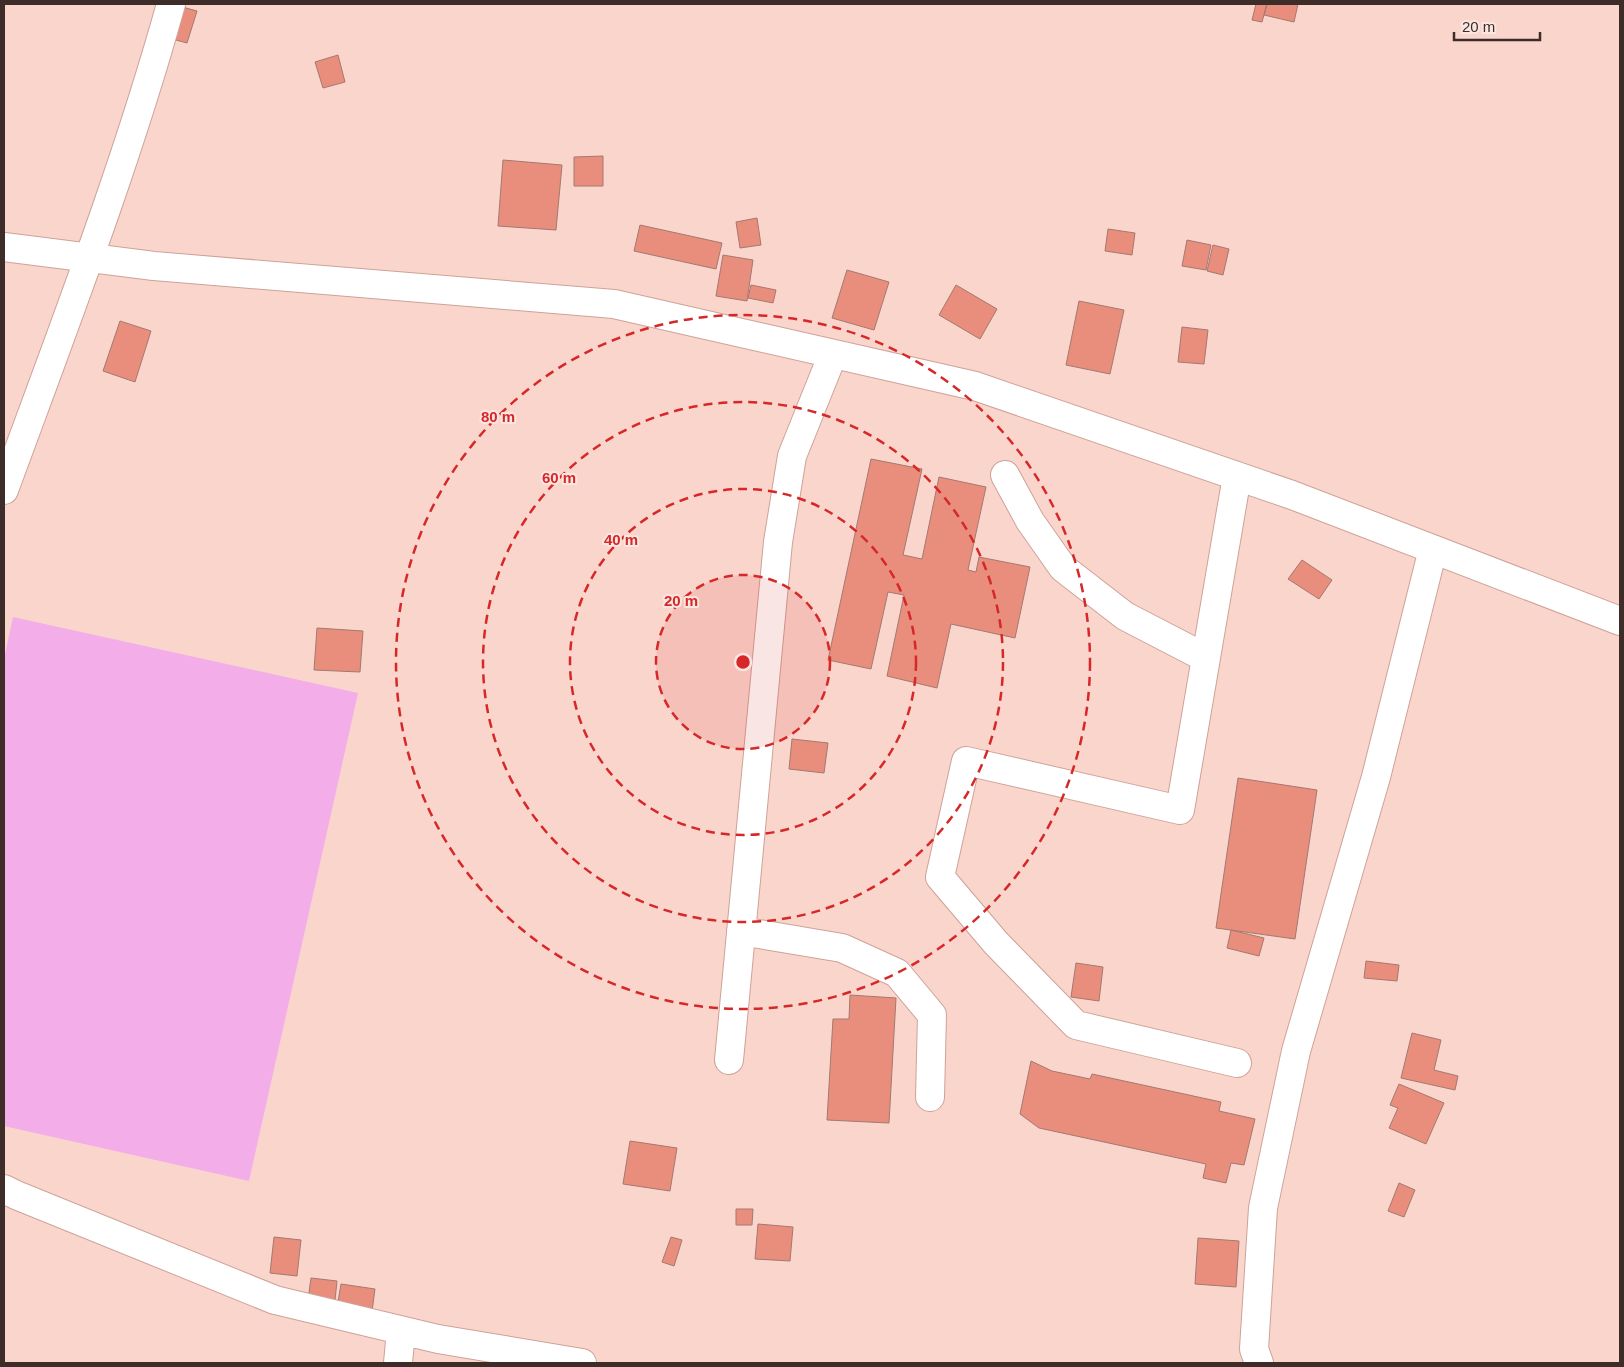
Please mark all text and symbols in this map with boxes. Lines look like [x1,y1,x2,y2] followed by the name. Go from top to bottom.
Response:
[1454,10,1540,42] scale bar
[1462,18,1495,35] text: 20 m
[481,408,515,425] text: 80 m
[542,469,576,486] text: 60 m
[604,531,638,548] text: 40 m
[664,592,698,609] text: 20 m
[734,653,752,671] centre of rings

